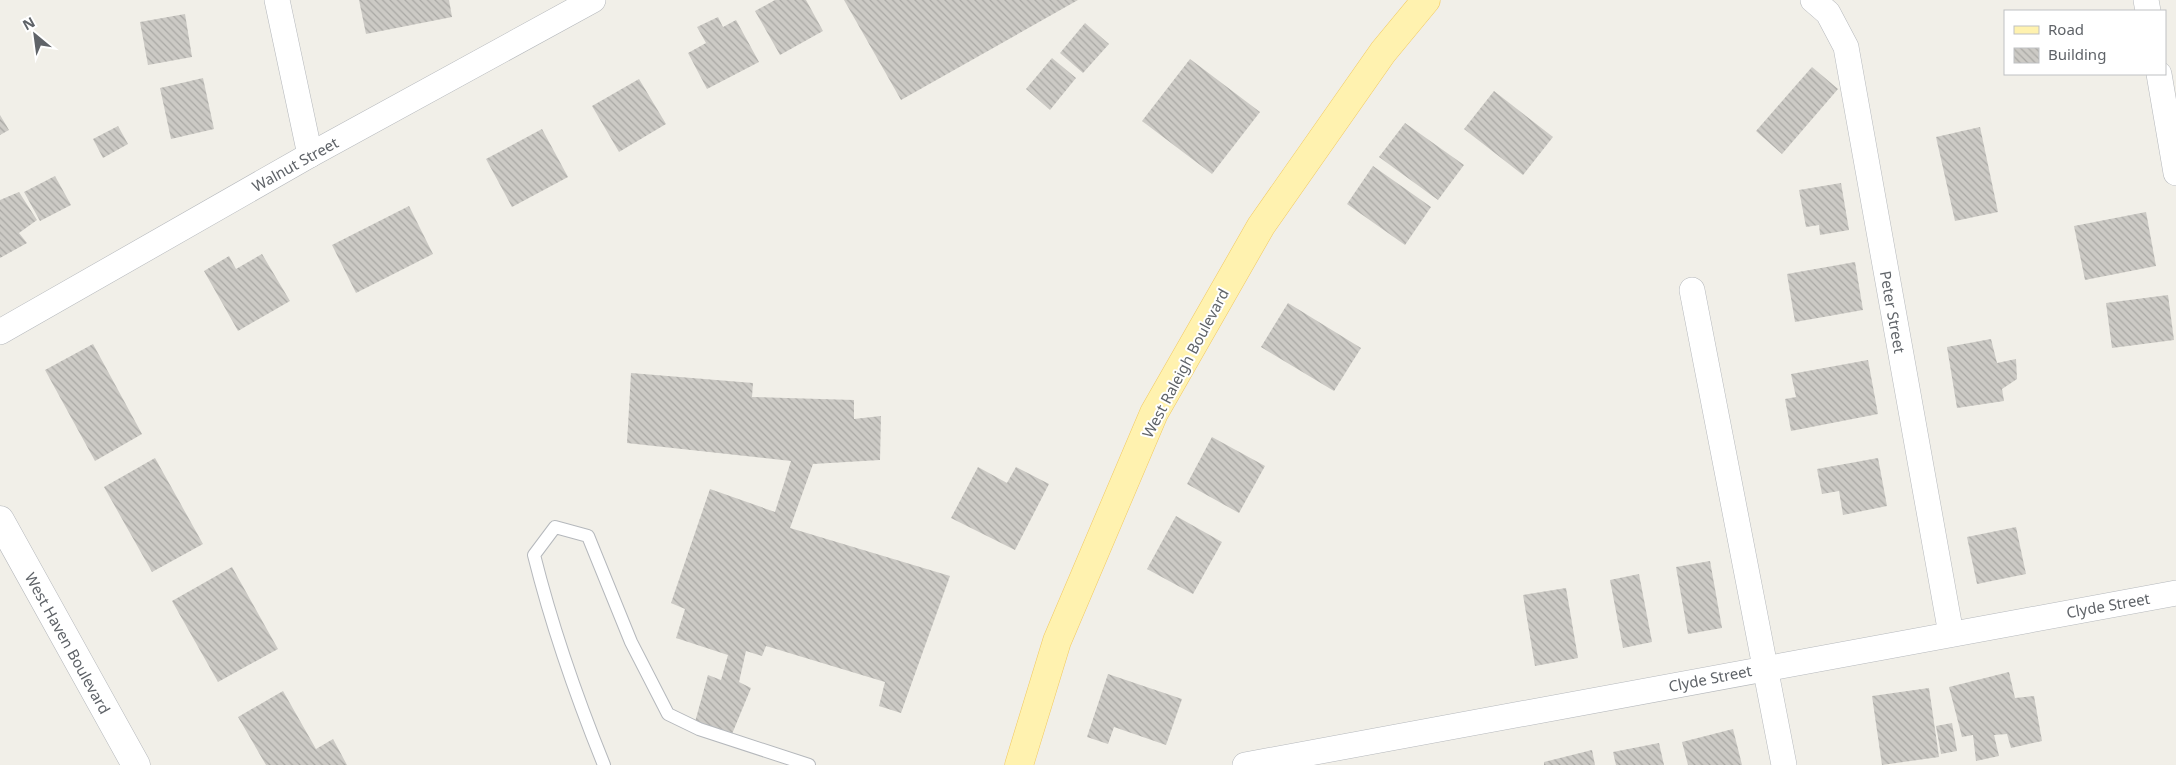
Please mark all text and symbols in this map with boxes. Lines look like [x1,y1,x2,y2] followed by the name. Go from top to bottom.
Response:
[10,10,60,60] north arrow
[2004,10,2166,75] legend
[19,12,38,34] text: N
[2048,19,2084,39] text: Road
[2048,44,2106,64] text: Building
[248,132,342,196] street label: Walnut Street
[1876,269,1910,355] street label: Peter Street
[1137,285,1233,441] street label: West Raleigh Boulevard
[21,569,115,717] street label: West Haven Boulevard
[2065,588,2152,622] street label: Clyde Street
[1667,660,1754,696] street label: Clyde Street

